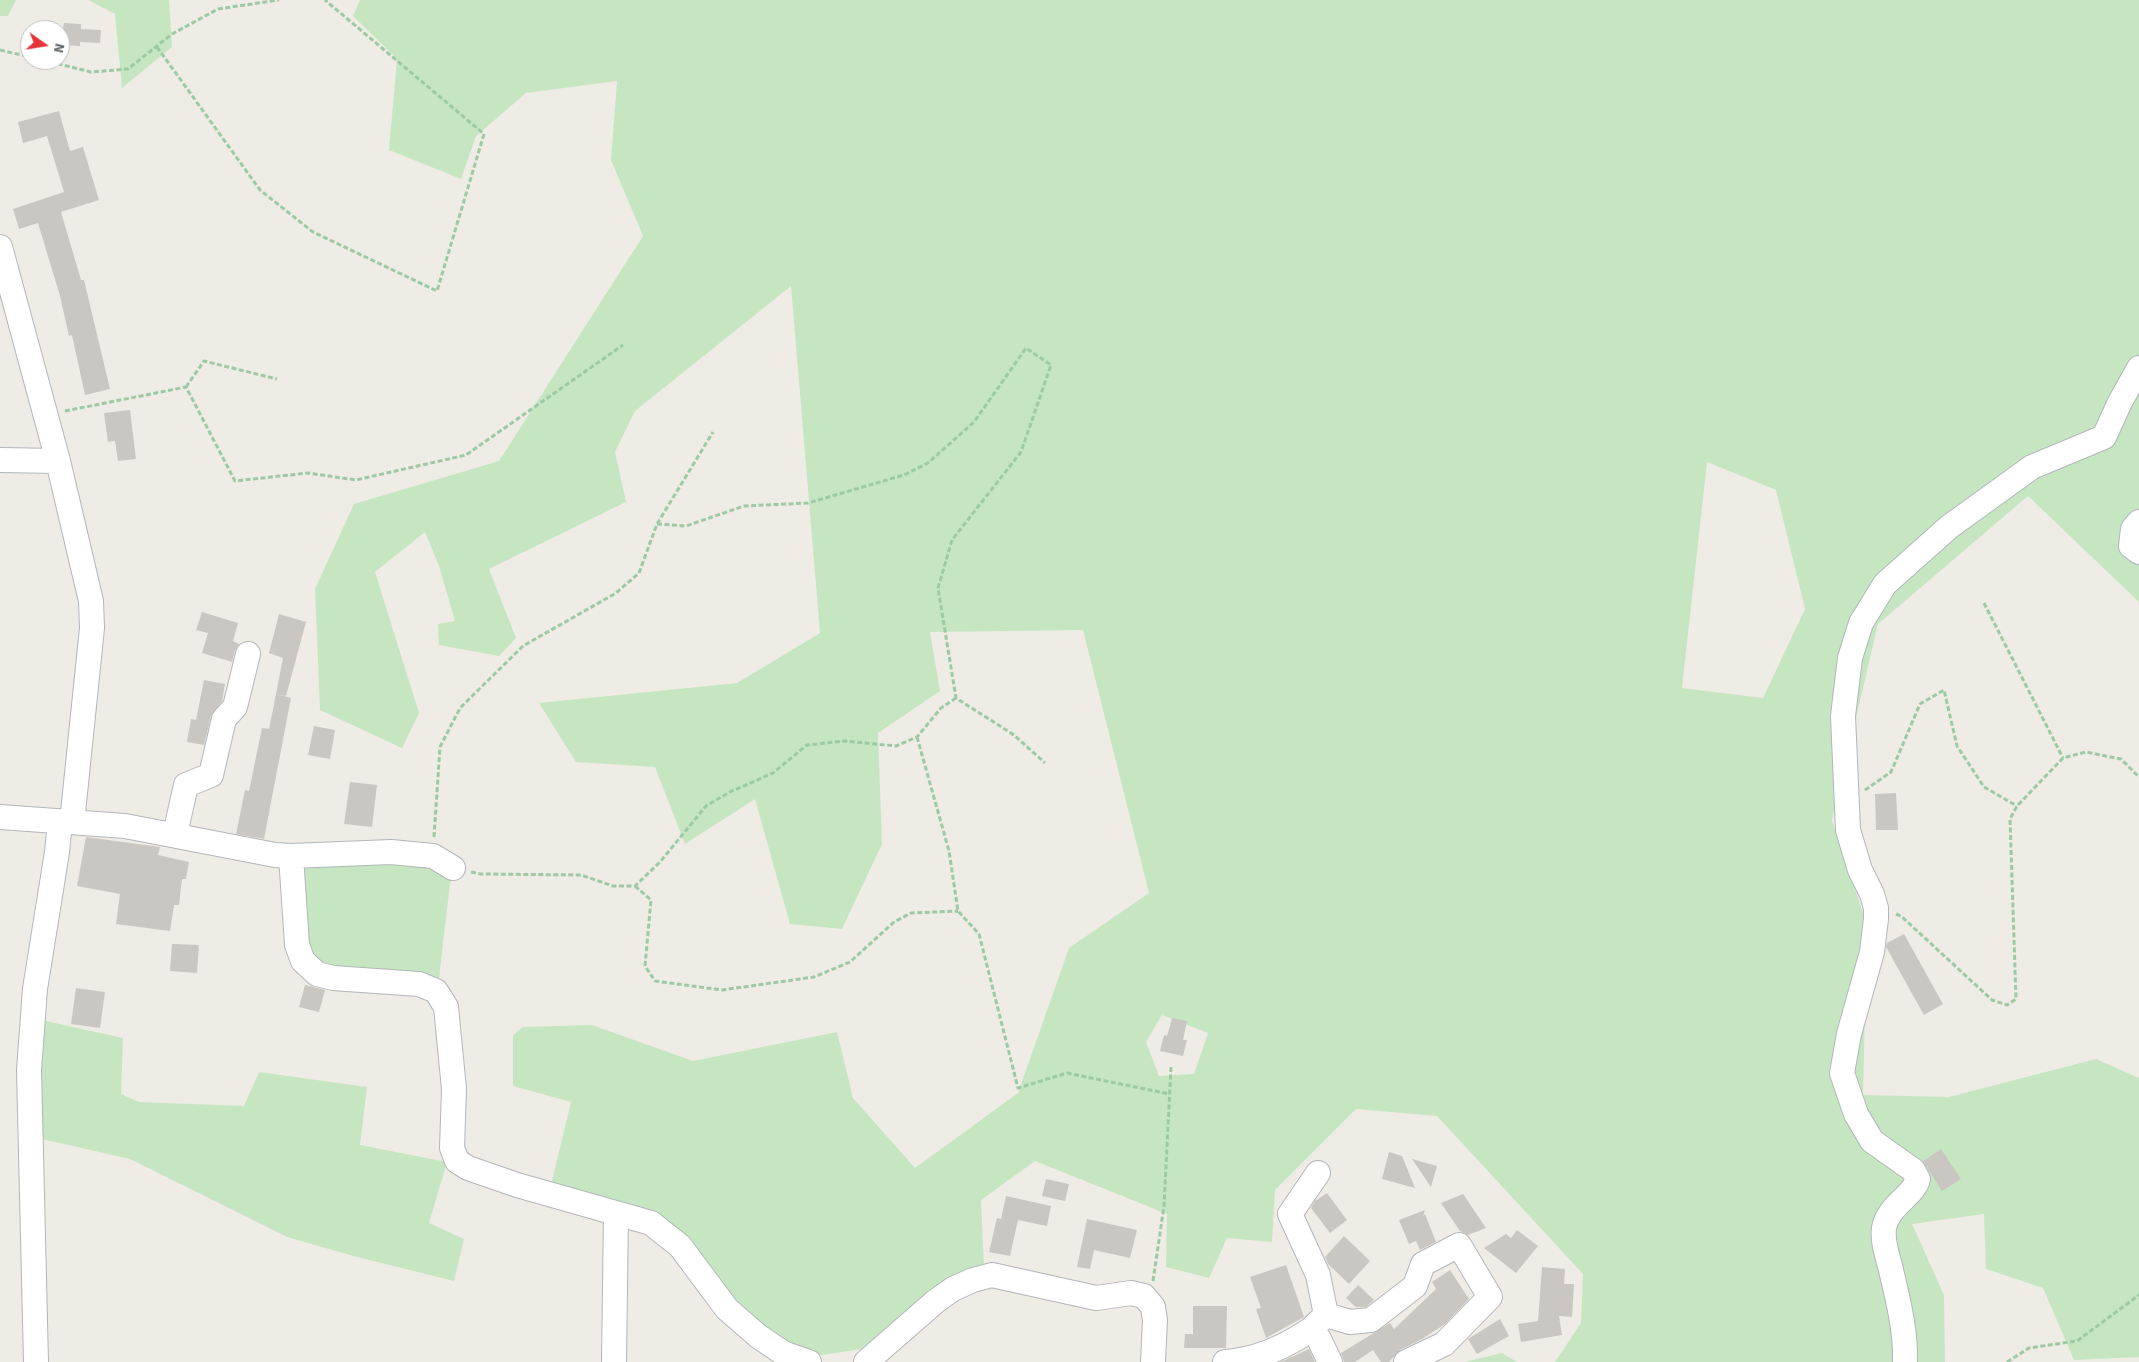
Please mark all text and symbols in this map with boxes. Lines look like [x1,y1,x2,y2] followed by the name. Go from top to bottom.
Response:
[20,20,70,70] north arrow
[48,41,69,55] text: N

